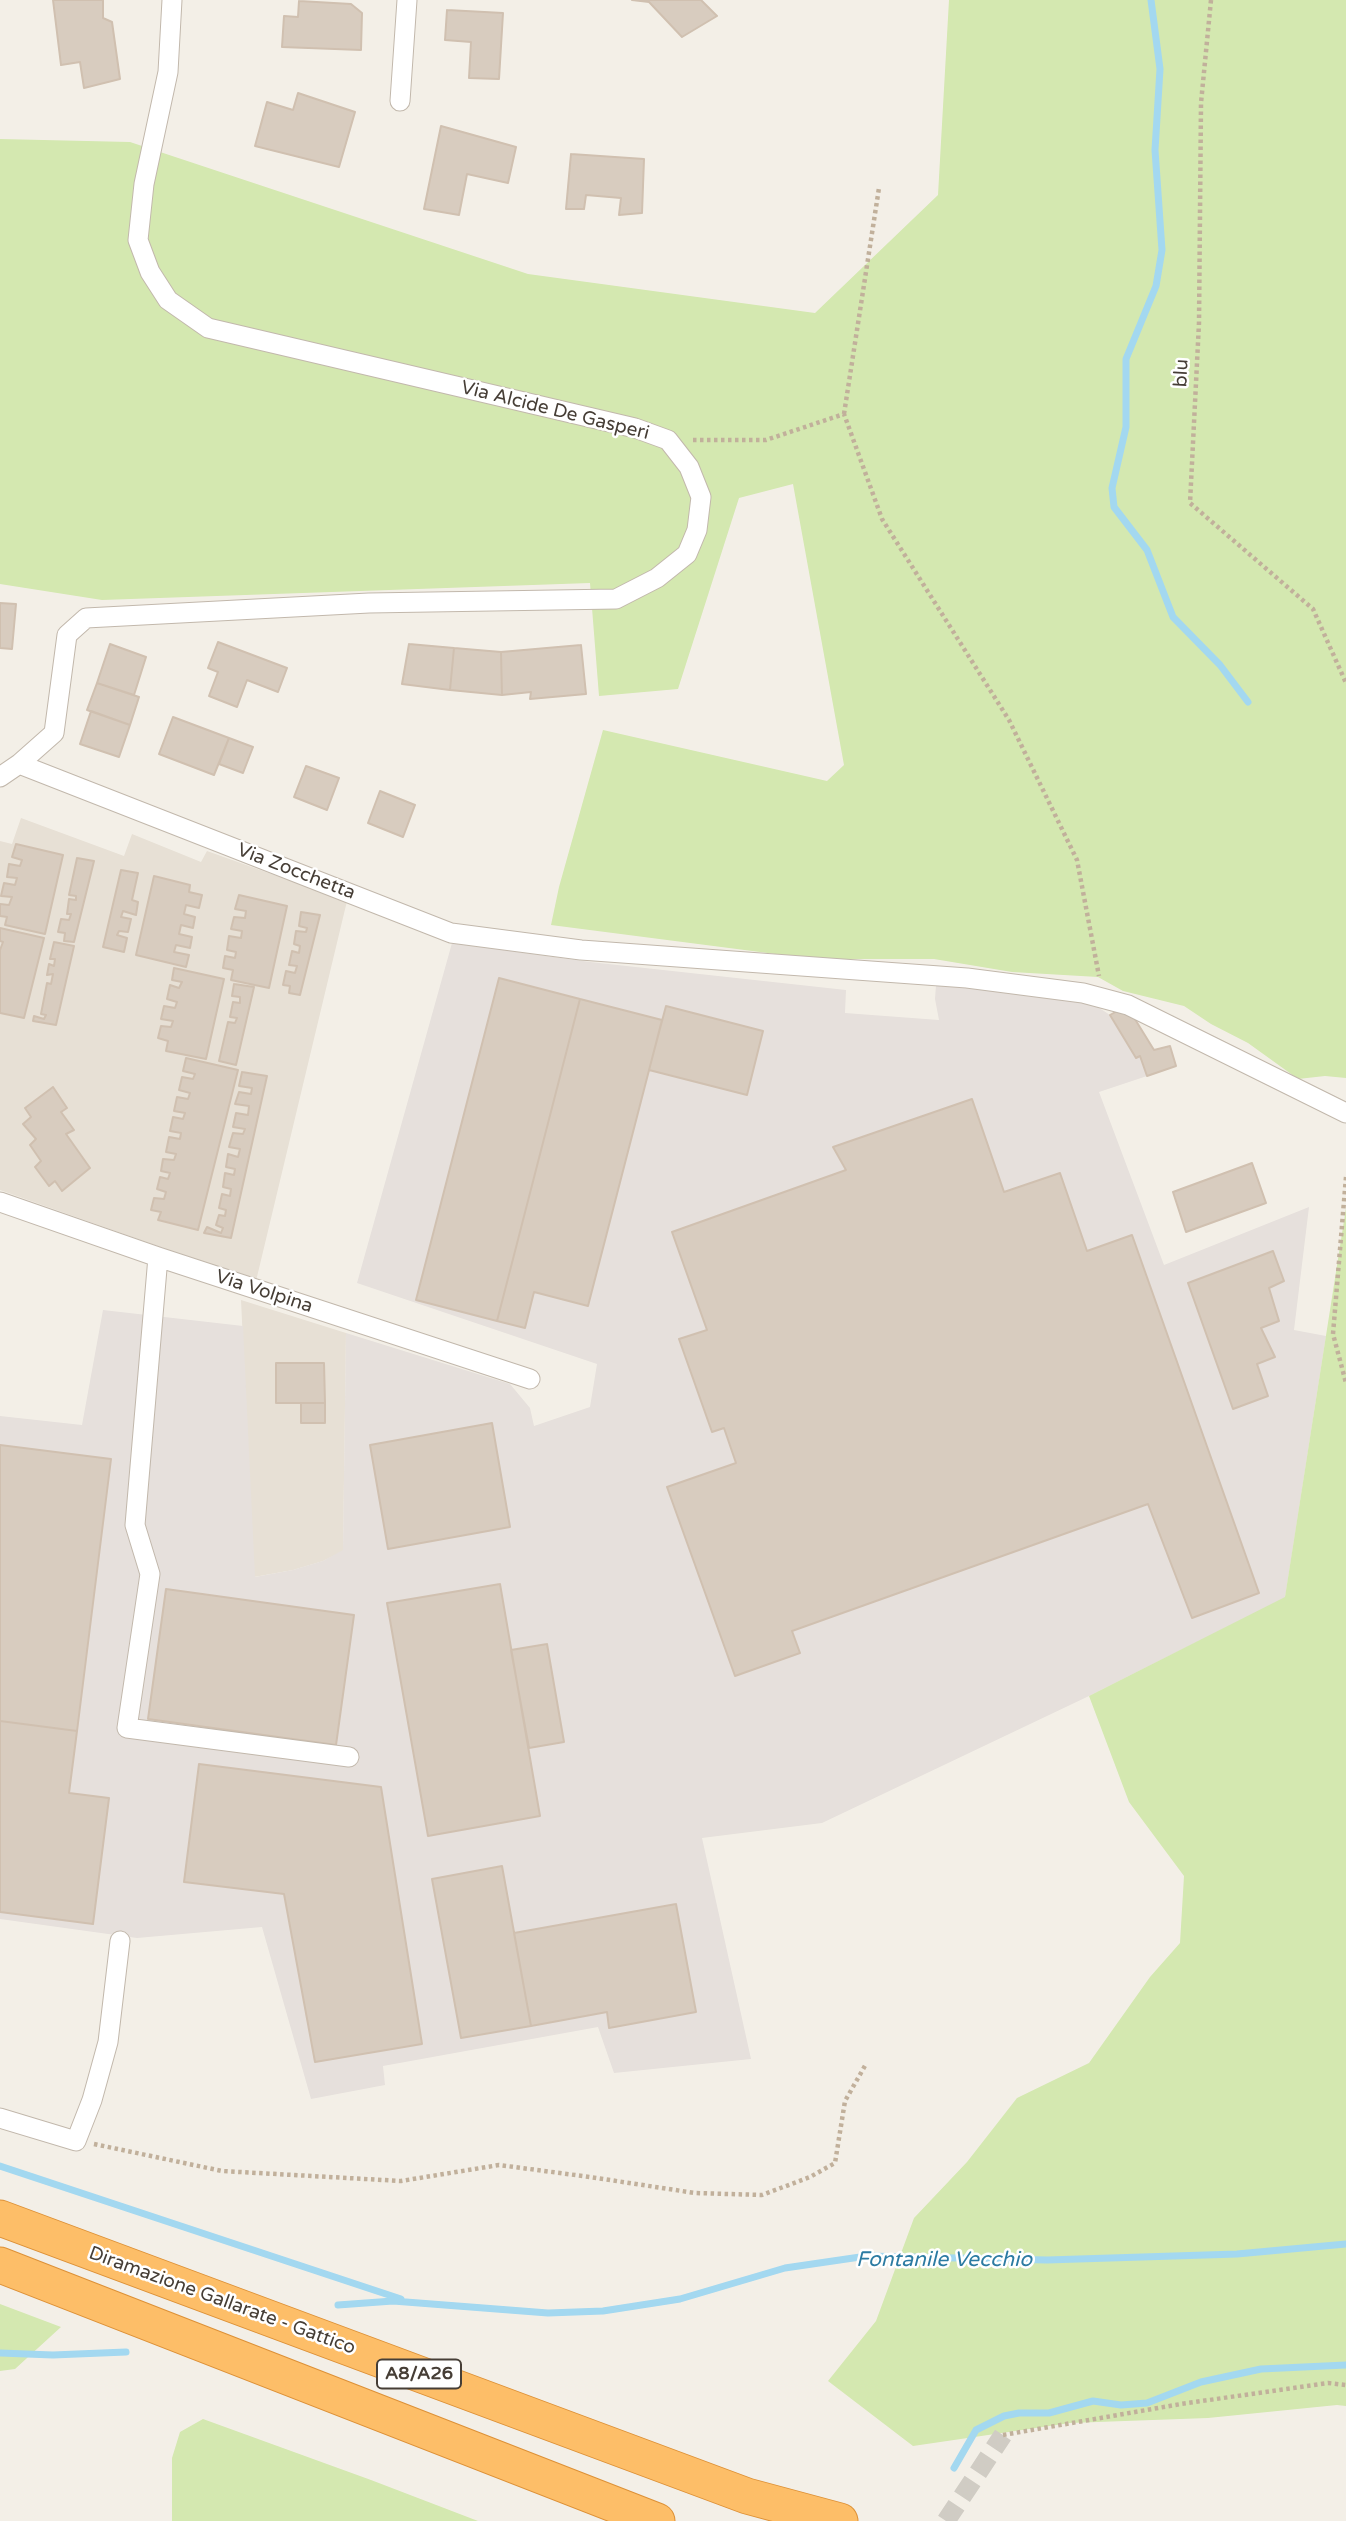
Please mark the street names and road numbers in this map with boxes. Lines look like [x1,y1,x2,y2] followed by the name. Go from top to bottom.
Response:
[1170,358,1194,388] street label: blu
[459,377,651,445] street label: Via Alcide De Gasperi
[234,839,358,905] street label: Via Zocchetta
[213,1266,315,1318] street label: Via Volpina
[86,2242,358,2360] street label: Diramazione Gallarate - Gattico
[377,2360,461,2388] road number: A8/A26

